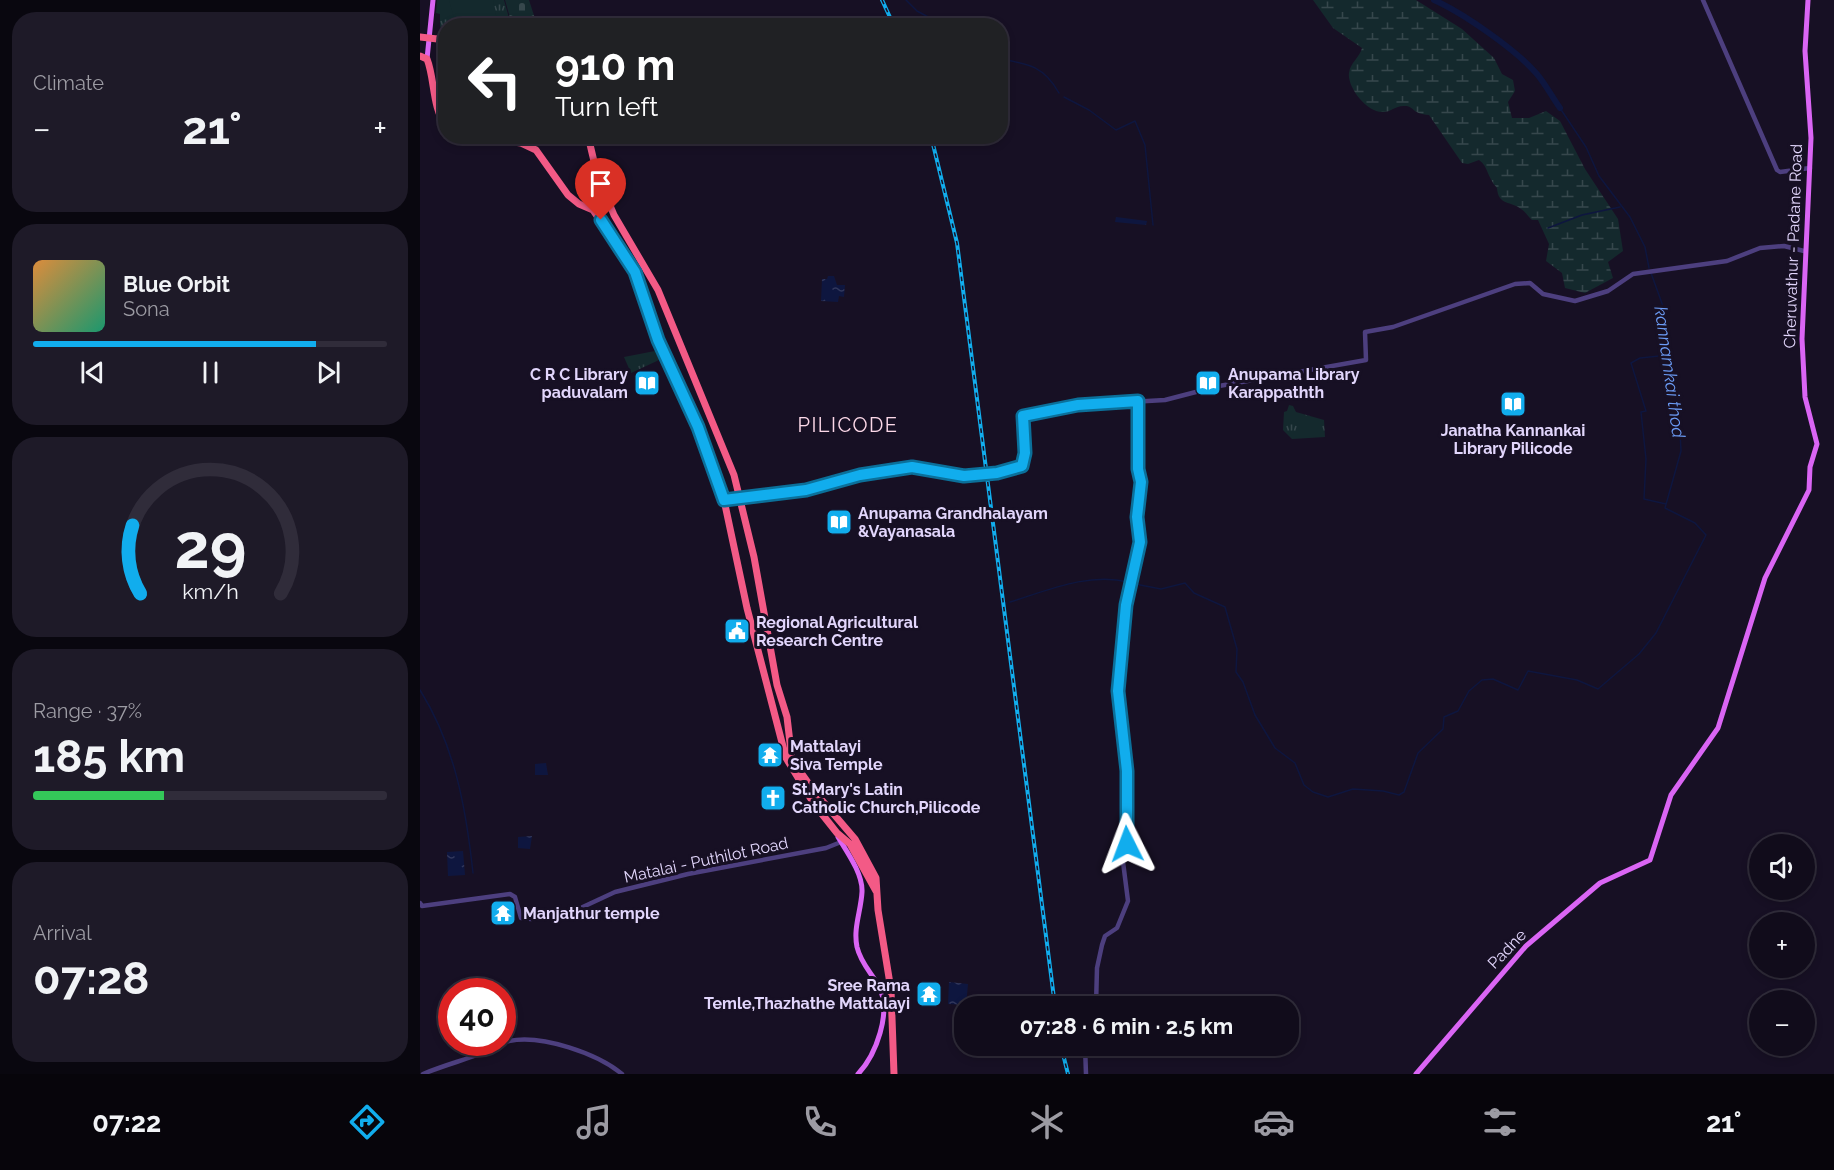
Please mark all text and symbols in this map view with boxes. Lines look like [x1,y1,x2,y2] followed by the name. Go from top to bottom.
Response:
[555,41,675,90] text: 910 m
[456,42,534,120] icon: left
[33,71,104,95] text: Climate
[555,91,658,122] text: Turn left
[182,102,242,155] text: 21°
[33,109,51,148] text: −
[373,109,387,148] text: +
[1780,143,1806,349] street label: Cheruvathur - Padane Road
[575,158,626,220] pin
[584,167,617,200] icon: arrive
[123,271,230,297] text: Blue Orbit
[123,297,170,321] text: Sona
[1650,305,1690,440] water label: kannamkai thod
[76,356,109,389] icon: previous
[194,356,227,389] icon: pause
[312,356,345,389] icon: next
[530,365,628,402] place label: C R C Library paduvalam
[1228,365,1360,402] place label: Anupama Library Karappathth
[632,368,662,398] library icon: C R C Library paduvalam
[1193,368,1223,398] library icon: Anupama Library Karappathth
[1498,389,1528,419] library icon: Janatha Kannankai Library Pilicode
[797,413,899,437] district label: PILICODE
[1441,421,1585,458] place label: Janatha Kannankai Library Pilicode
[858,504,1048,541] place label: Anupama Grandhalayam &Vayanasala
[824,507,854,537] library icon: Anupama Grandhalayam &Vayanasala
[174,509,246,583] text: 29
[182,579,238,604] text: km/h
[756,613,919,650] place label: Regional Agricultural Research Centre
[722,616,752,646] public building icon: Regional Agricultural Research Centre
[33,699,142,723] text: Range · 37%
[33,730,185,783] text: 185 km
[790,737,883,774] place label: Mattalayi Siva Temple
[755,740,785,770] temple icon: Mattalayi Siva Temple
[792,780,981,817] place label: St.Mary's Latin Catholic Church,Pilicode
[758,783,788,813] church icon: St.Mary's Latin Catholic Church,Pilicode
[1095,812,1159,876] position arrow
[622,833,790,887] street label: Matalai - Puthilot Road
[1749,834,1815,1056] map controls
[1749,834,1815,900] button: sound
[488,898,518,928] temple icon: Manjathur temple
[523,904,660,923] place label: Manjathur temple
[1749,912,1815,978] button: +
[33,921,92,945] text: Arrival
[1484,925,1530,973] street label: Padne
[33,952,150,1005] text: 07:28
[704,976,910,1013] place label: Sree Rama Temle,Thazhathe Mattalayi
[438,978,516,1056] speed limit sign: 40
[914,979,944,1009] temple icon: Sree Rama Temle,Thazhathe Mattalayi
[1749,990,1815,1056] button: −
[1020,1013,1233,1039] text: 07:28 · 6 min · 2.5 km
[346,1101,388,1143] icon: directions
[573,1101,615,1143] icon: music
[799,1101,841,1143] icon: phone
[1026,1101,1068,1143] icon: climate
[1253,1101,1295,1143] icon: car
[1479,1101,1521,1143] icon: filters
[92,1107,161,1138] text: 07:22
[1706,1107,1742,1138] text: 21°

